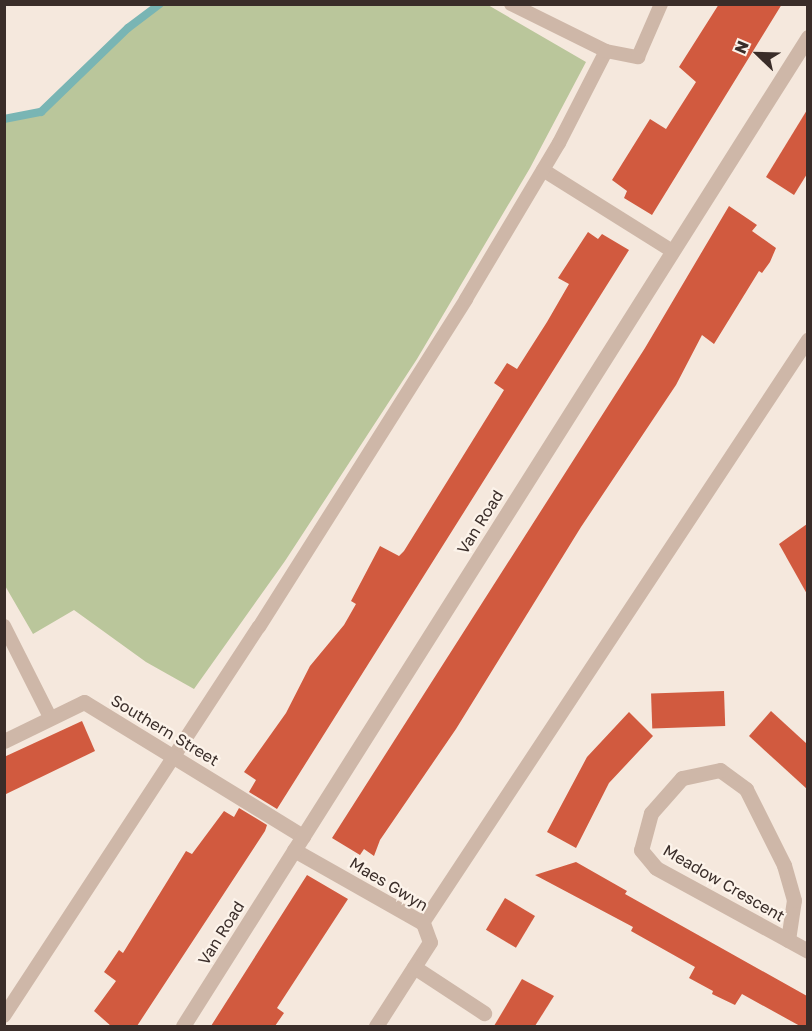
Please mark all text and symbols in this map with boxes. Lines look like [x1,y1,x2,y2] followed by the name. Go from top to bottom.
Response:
[728,24,788,84] north arrow
[730,37,753,56] text: N
[453,486,507,558] street label: Van Road
[108,690,222,770] street label: Southern Street
[660,840,788,926] street label: Meadow Crescent
[346,853,432,915] street label: Maes Gwyn
[194,897,248,969] street label: Van Road

